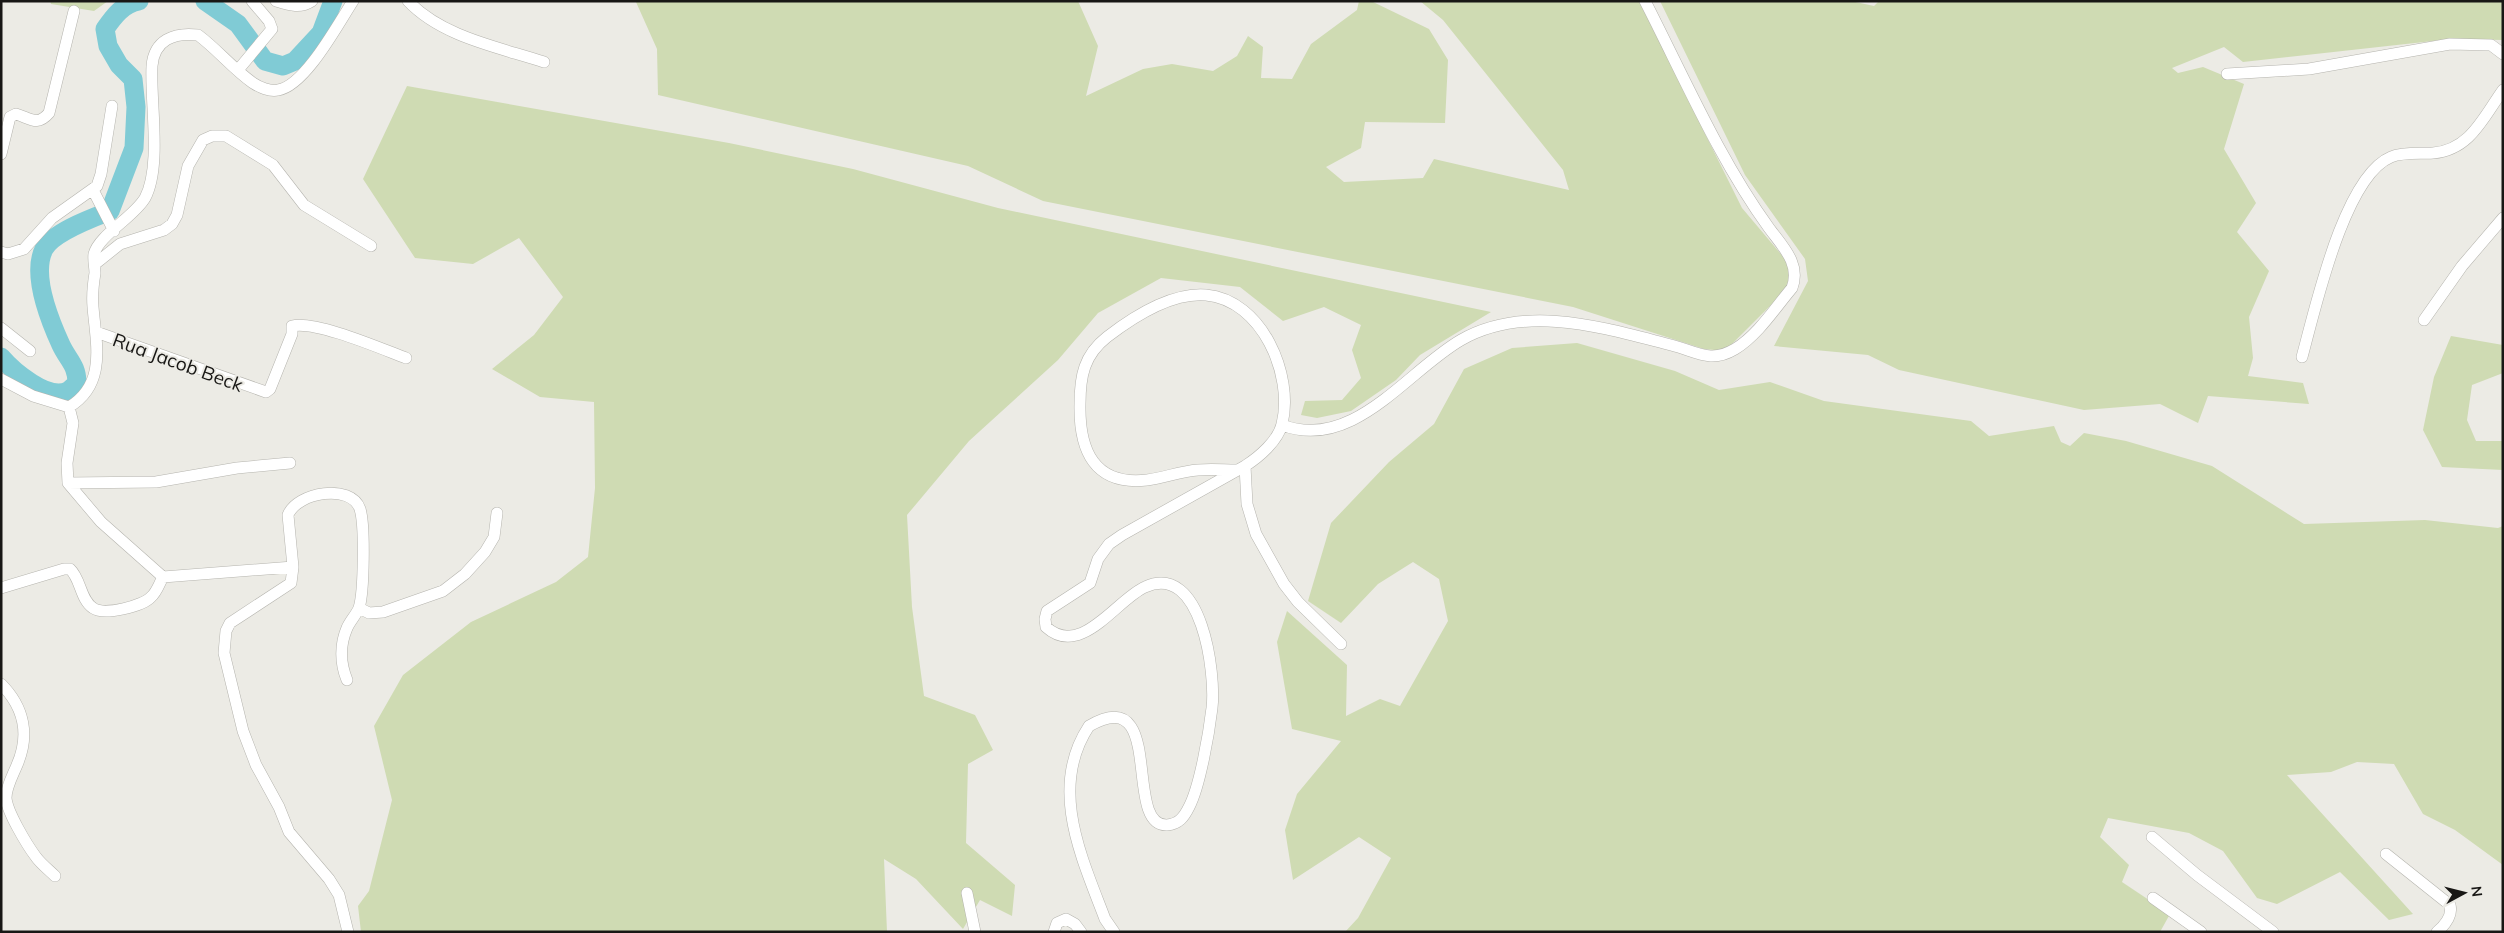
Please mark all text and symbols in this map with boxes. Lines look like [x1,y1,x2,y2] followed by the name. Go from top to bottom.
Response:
[110,327,247,397] street label: Rua Jacob Beck
[2439,868,2489,918] north arrow
[2467,885,2486,898] text: N

